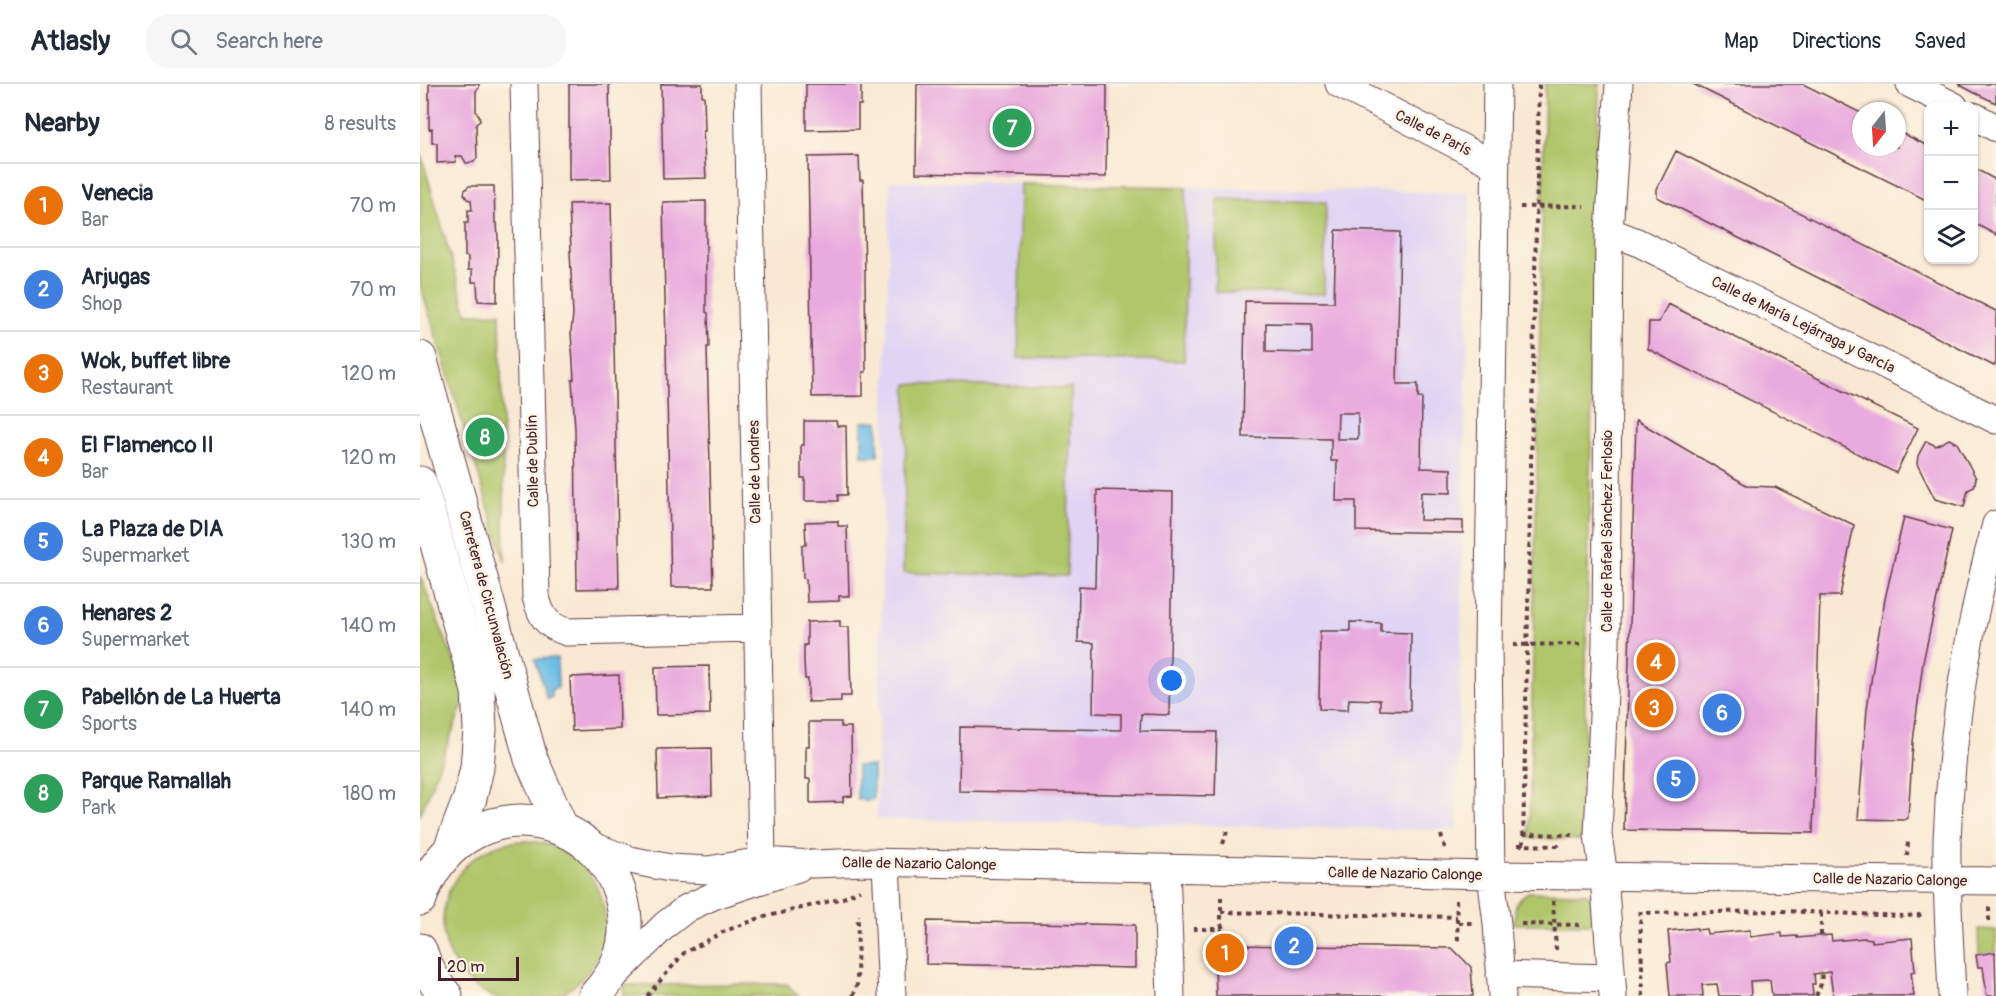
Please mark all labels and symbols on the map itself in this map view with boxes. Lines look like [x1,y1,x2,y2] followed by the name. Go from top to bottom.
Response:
[1852,102,1906,156] north arrow
[992,106,1032,150] pin: 7
[1392,106,1475,160] street label: Calle de París
[1708,272,1898,378] street label: Calle de María Lejárraga y García
[466,414,504,460] pin: 8
[523,415,543,507] street label: Calle de Dublín
[745,420,765,524] street label: Calle de Londres
[1598,430,1617,632] street label: Calle de Rafael Sánchez Ferlosio
[454,509,518,681] street label: Carretera de Circunvalación
[1636,640,1676,684] pin: 4
[1157,666,1186,695] your location
[1634,686,1674,730] pin: 3
[1702,690,1742,736] pin: 6
[1656,756,1696,802] pin: 5
[842,853,997,875] street label: Calle de Nazario Calonge
[1328,863,1483,885] street label: Calle de Nazario Calonge
[1813,869,1968,891] street label: Calle de Nazario Calonge
[1274,924,1314,968] pin: 2
[1206,930,1244,976] pin: 1
[438,954,519,982] scale bar

